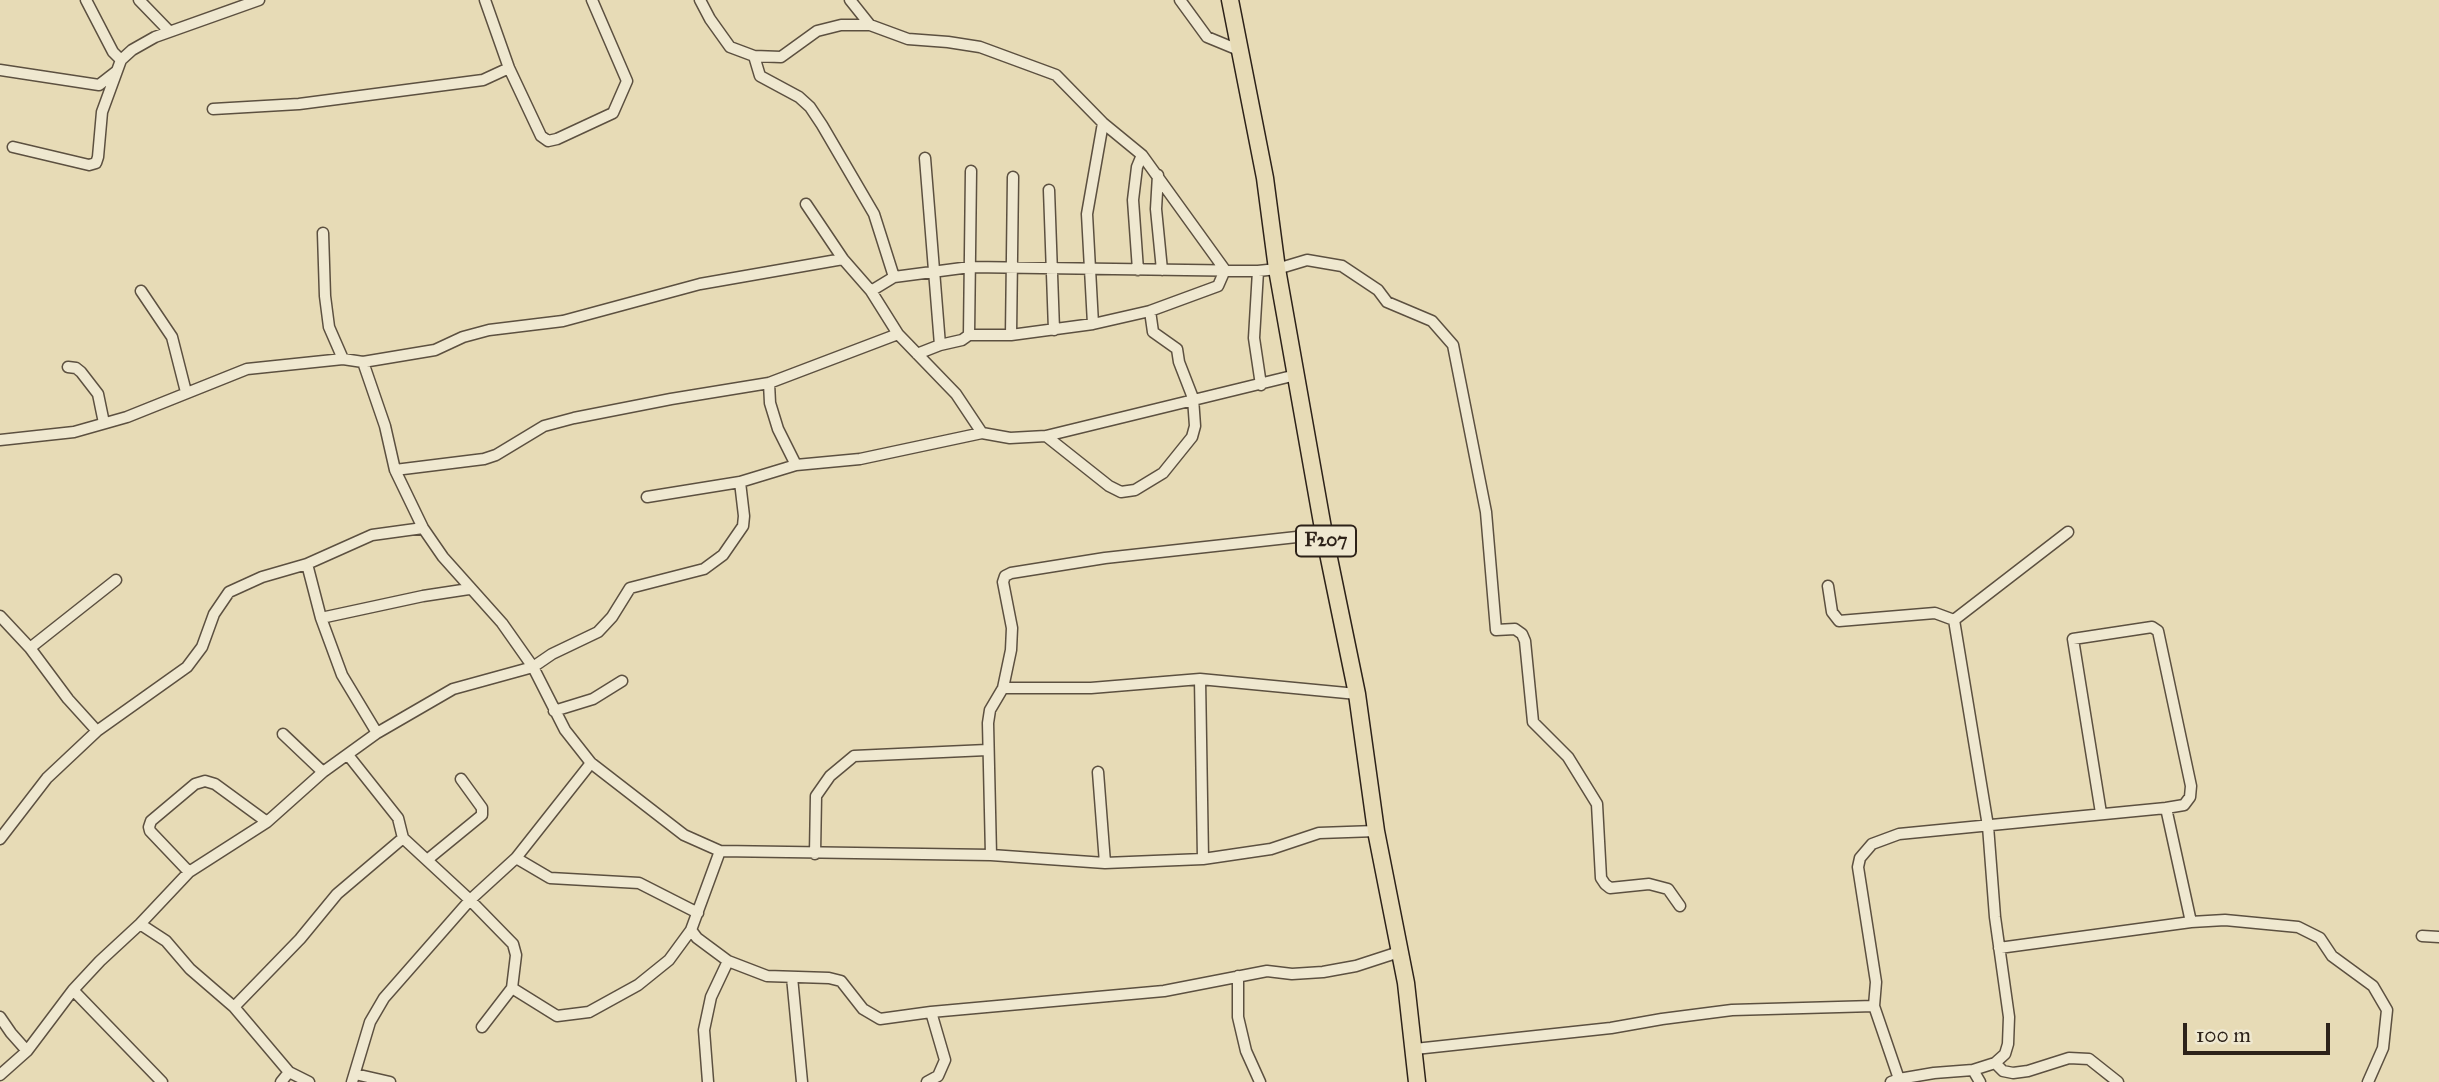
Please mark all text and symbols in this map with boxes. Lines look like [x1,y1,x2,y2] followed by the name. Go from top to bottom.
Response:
[1296,526,1356,556] road number: F207
[2187,1009,2334,1052] scale bar
[2196,1022,2251,1048] text: 100 m

